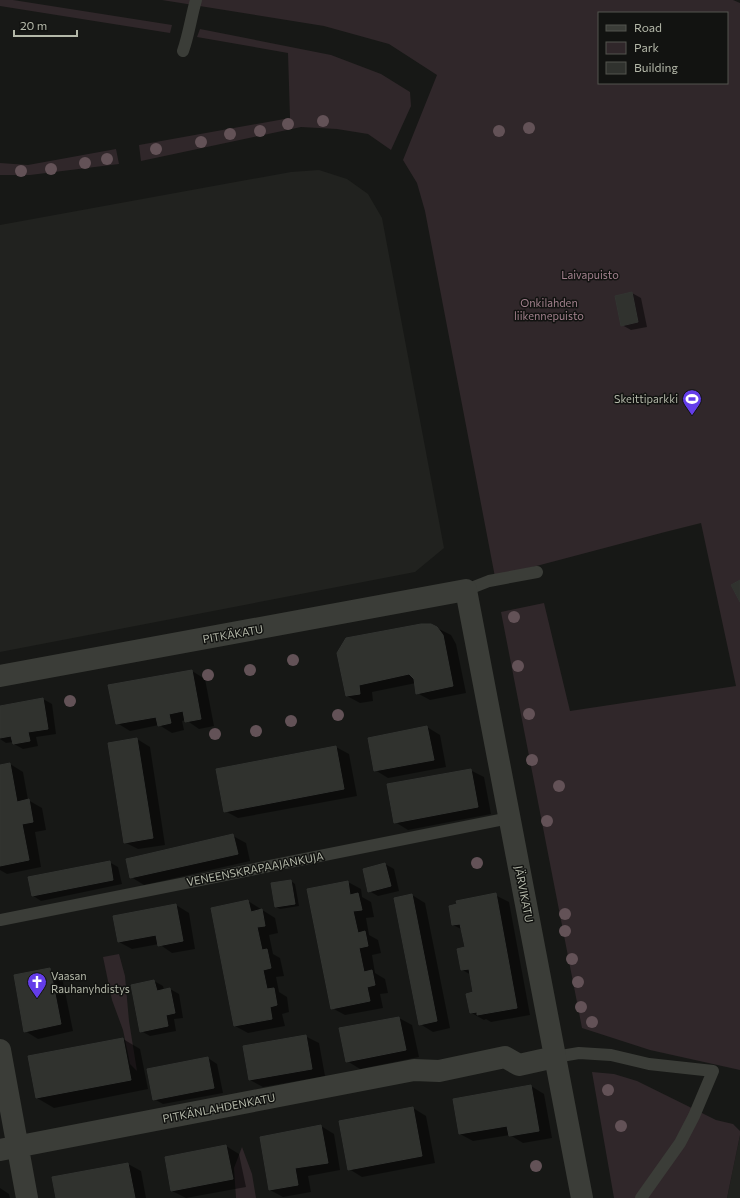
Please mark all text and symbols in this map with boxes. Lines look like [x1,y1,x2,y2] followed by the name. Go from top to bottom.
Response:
[14,12,77,38] scale bar
[598,12,728,84] legend
[20,18,47,32] text: 20 m
[634,20,662,34] text: Road
[634,40,660,54] text: Park
[634,60,678,74] text: Building
[561,268,619,281] park label: Laivapuisto
[514,296,584,322] park label: Onkilahden liikennepuisto
[681,388,703,416] sports icon: Skeittiparkki
[614,392,678,405] place label: Skeittiparkki
[202,621,264,645] street label: PITKÄKATU
[185,849,325,889] street label: VENEENSKRAPAAJANKUJA
[512,864,537,924] street label: JÄRVIKATU
[51,969,130,995] place label: Vaasan Rauhanyhdistys
[26,971,48,999] church icon: Vaasan Rauhanyhdistys
[161,1089,276,1125] street label: PITKÄNLAHDENKATU

